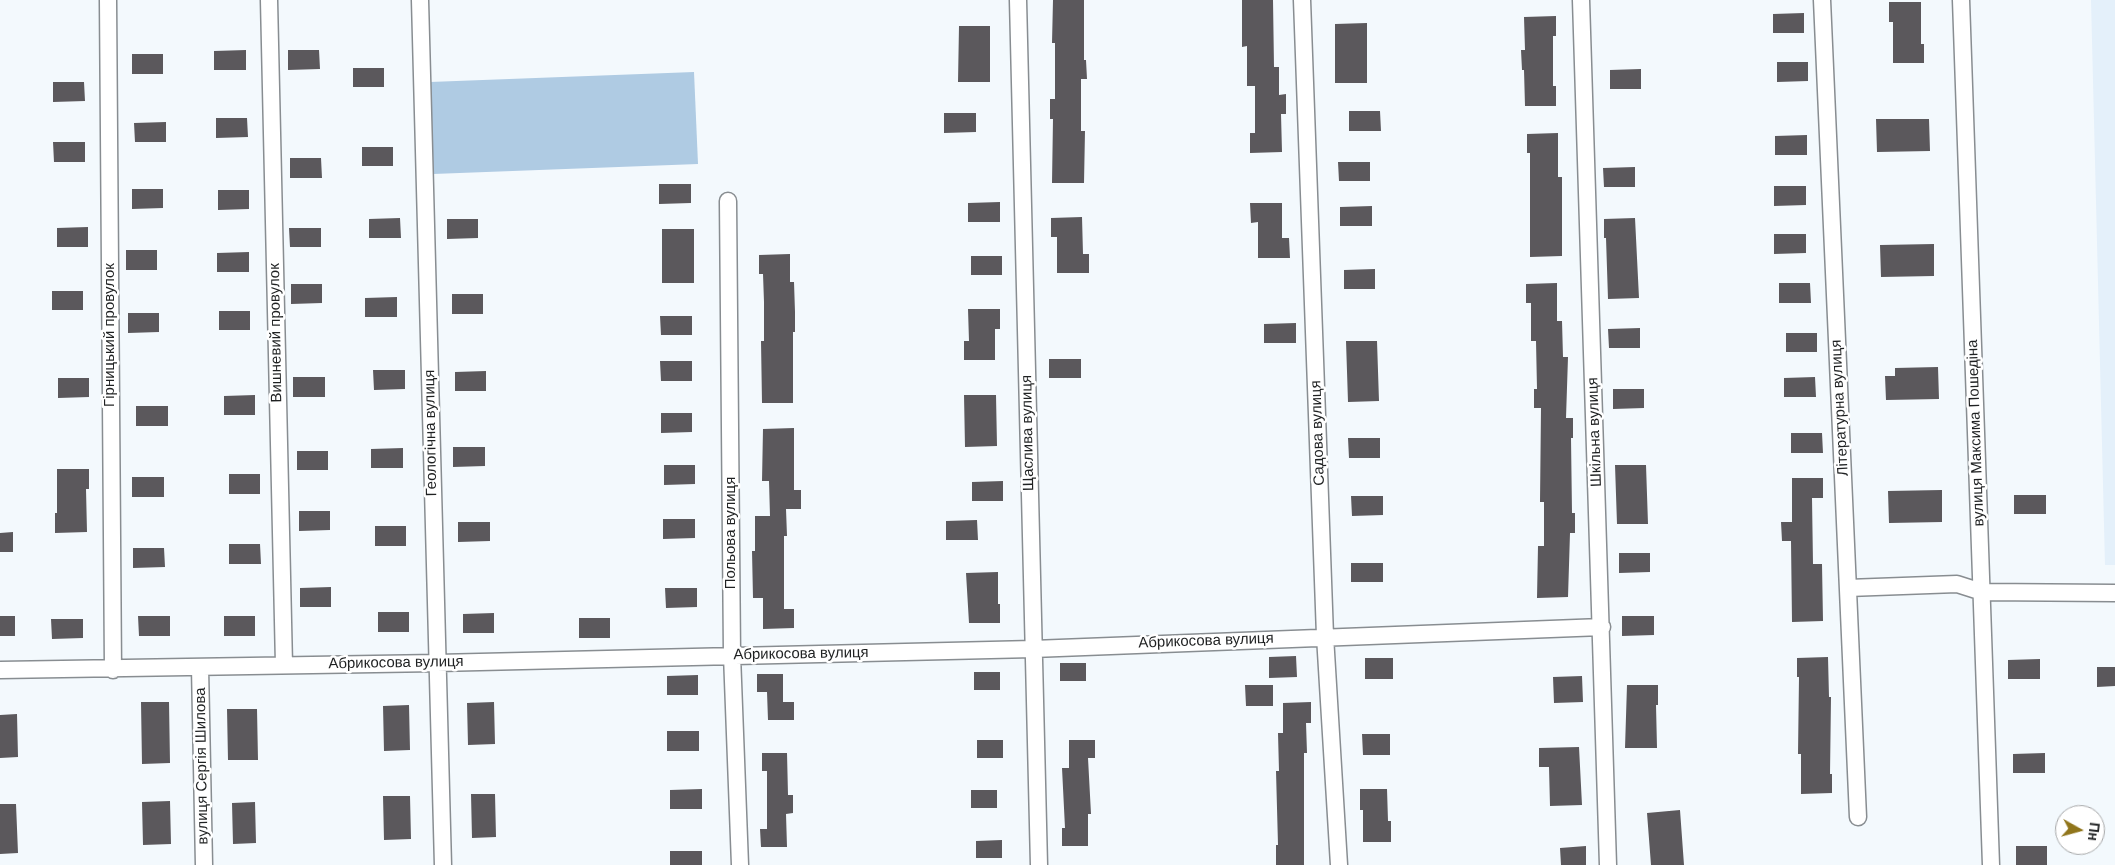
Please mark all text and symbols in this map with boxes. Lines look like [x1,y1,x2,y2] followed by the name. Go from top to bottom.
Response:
[101,263,119,407] street label: Гірницький провулок
[266,263,286,403] street label: Вишневий провулок
[1827,339,1853,477] street label: Літературна вулиця
[1964,339,1988,527] street label: вулиця Максима Пошедіна
[421,369,441,497] street label: Геологічна вулиця
[1018,375,1038,491] street label: Щаслива вулиця
[1584,377,1606,487] street label: Шкільна вулиця
[1307,380,1329,486] street label: Садова вулиця
[722,477,740,589] street label: Польова вулиця
[1138,630,1274,652] street label: Абрикосова вулиця
[733,644,869,664] street label: Абрикосова вулиця
[328,653,464,673] street label: Абрикосова вулиця
[192,687,212,845] street label: вулиця Сергія Шилова
[2055,805,2105,855] north arrow
[2085,822,2103,842] text: Пн

